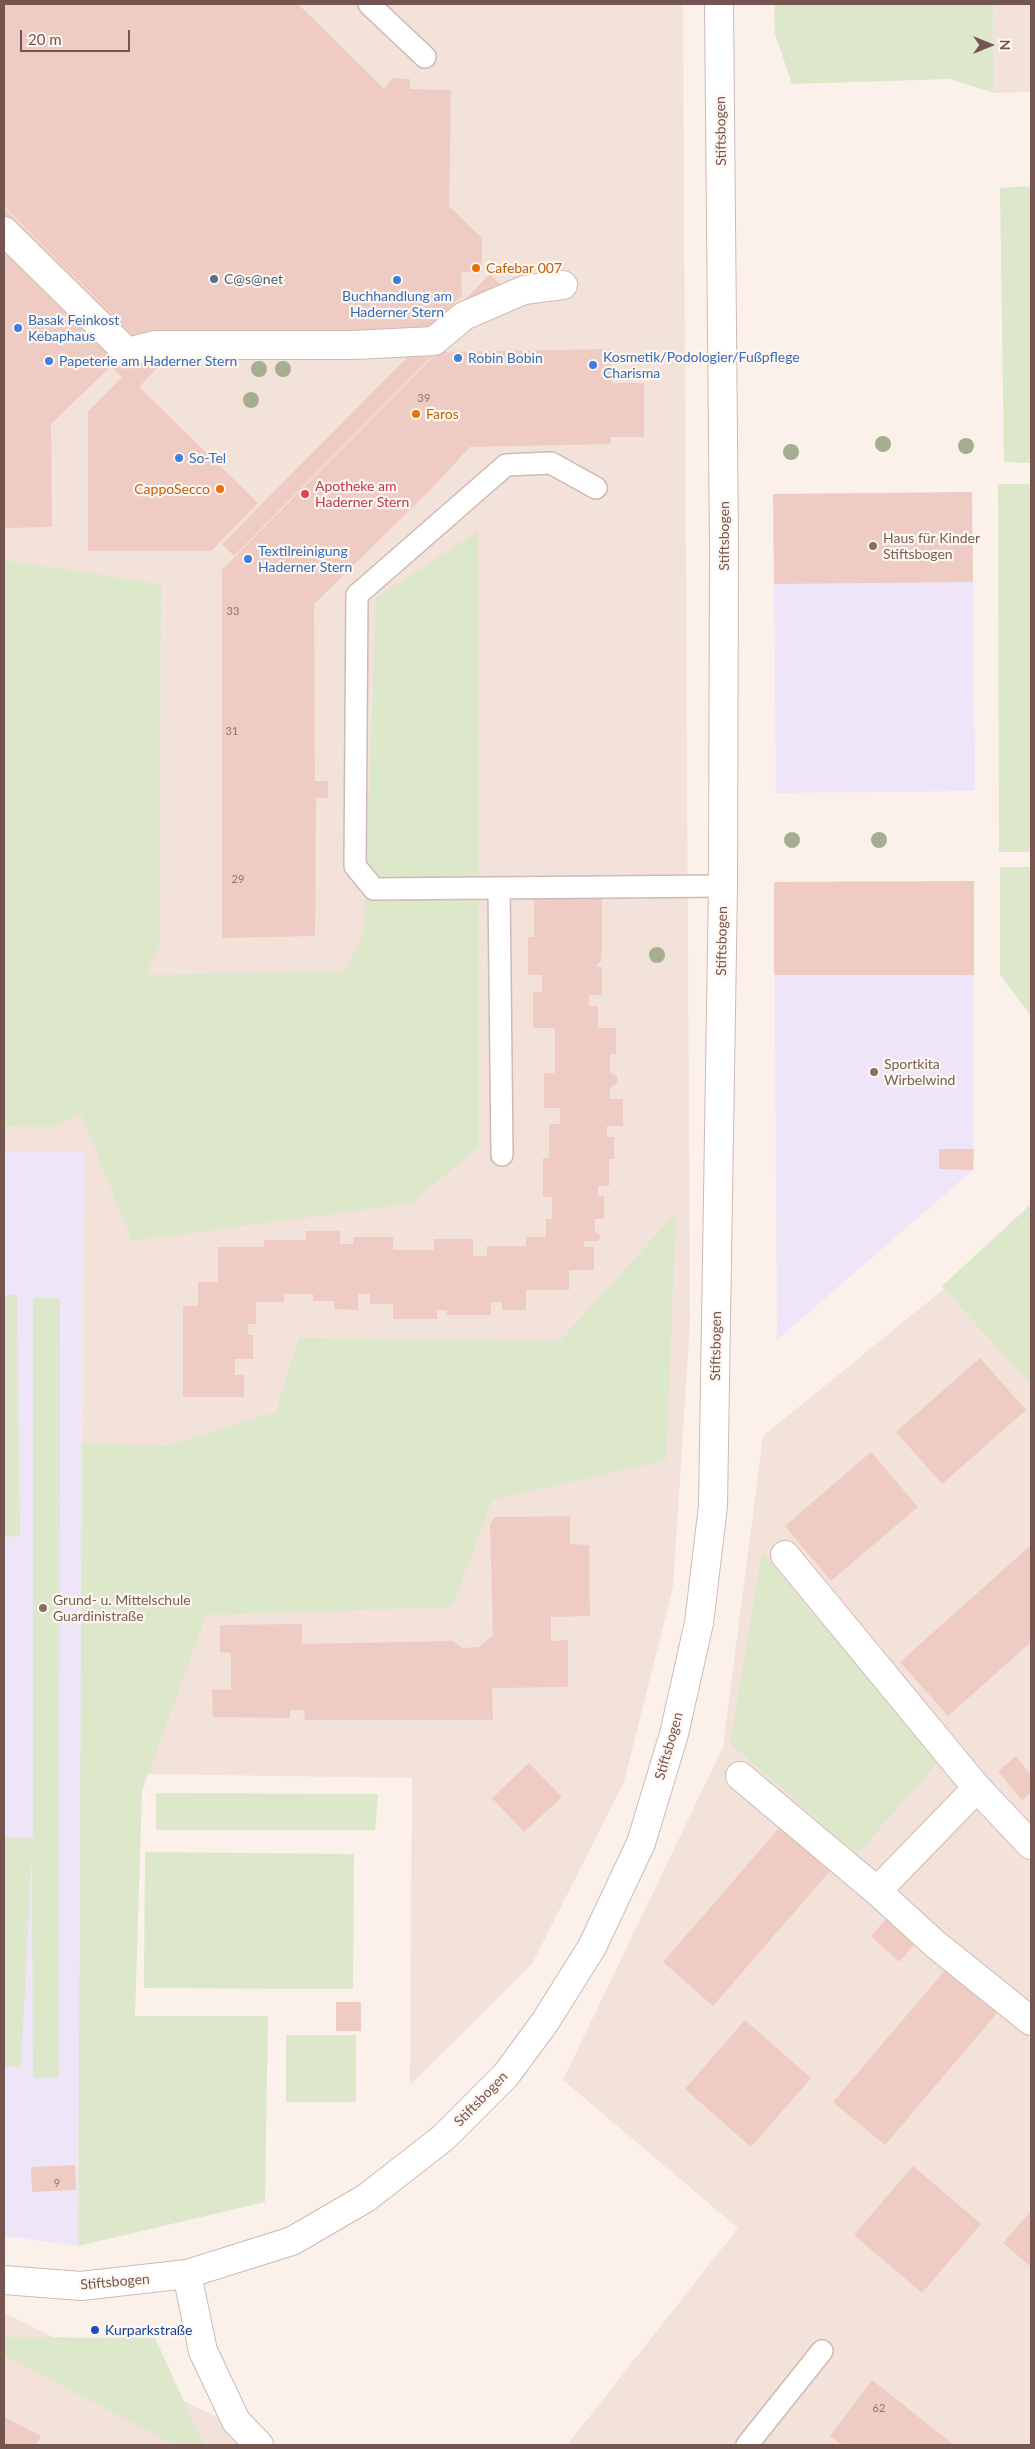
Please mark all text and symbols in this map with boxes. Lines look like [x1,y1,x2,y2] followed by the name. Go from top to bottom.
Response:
[22,20,132,52] scale bar
[965,20,1015,70] north arrow
[28,30,62,48] text: 20 m
[997,40,1014,50] text: N
[712,96,730,166] street label: Stiftsbogen
[486,260,562,276] place label: Cafebar 007
[470,262,482,274] marker: Cafebar 007
[224,271,283,287] place label: C@s@net
[208,273,220,285] marker: C@s@net
[391,274,403,286] marker: Buchhandlung am Haderner Stern
[342,288,452,321] place label: Buchhandlung am Haderner Stern
[28,312,119,344] place label: Basak Feinkost Kebaphaus
[12,322,24,334] marker: Basak Feinkost Kebaphaus
[603,349,800,382] place label: Kosmetik/Podologier/Fußpflege Charisma
[468,350,543,366] place label: Robin Bobin
[452,352,464,364] marker: Robin Bobin
[59,353,237,369] place label: Papeterie am Haderner Stern
[43,355,55,367] marker: Papeterie am Haderner Stern
[587,359,599,371] marker: Kosmetik/Podologier/Fußpflege Charisma
[418,391,430,405] house number: 39
[426,406,459,422] place label: Faros
[410,408,422,420] marker: Faros
[189,450,226,466] place label: So-Tel
[173,452,185,464] marker: So-Tel
[315,478,409,511] place label: Apotheke am Haderner Stern
[134,481,210,497] place label: CappoSecco
[214,483,226,495] marker: CappoSecco
[299,488,311,500] marker: Apotheke am Haderner Stern
[716,501,732,571] street label: Stiftsbogen
[883,530,980,562] place label: Haus für Kinder Stiftsbogen
[867,540,879,552] marker: Haus für Kinder Stiftsbogen
[258,543,352,576] place label: Textilreinigung Haderner Stern
[242,553,254,565] marker: Textilreinigung Haderner Stern
[227,604,239,618] house number: 33
[226,724,238,738] house number: 31
[232,872,244,886] house number: 29
[713,906,731,976] street label: Stiftsbogen
[884,1056,955,1088] place label: Sportkita Wirbelwind
[868,1066,880,1078] marker: Sportkita Wirbelwind
[707,1311,725,1381] street label: Stiftsbogen
[53,1592,191,1624] place label: Grund- u. Mittelschule Guardinistraße
[37,1602,49,1614] marker: Grund- u. Mittelschule Guardinistraße
[651,1710,687,1782] street label: Stiftsbogen
[451,2068,511,2130] street label: Stiftsbogen
[54,2176,60,2190] house number: 9
[80,2271,150,2293] street label: Stiftsbogen
[105,2322,192,2338] place label: Kurparkstraße
[89,2324,101,2336] marker: Kurparkstraße
[873,2401,885,2415] house number: 62

